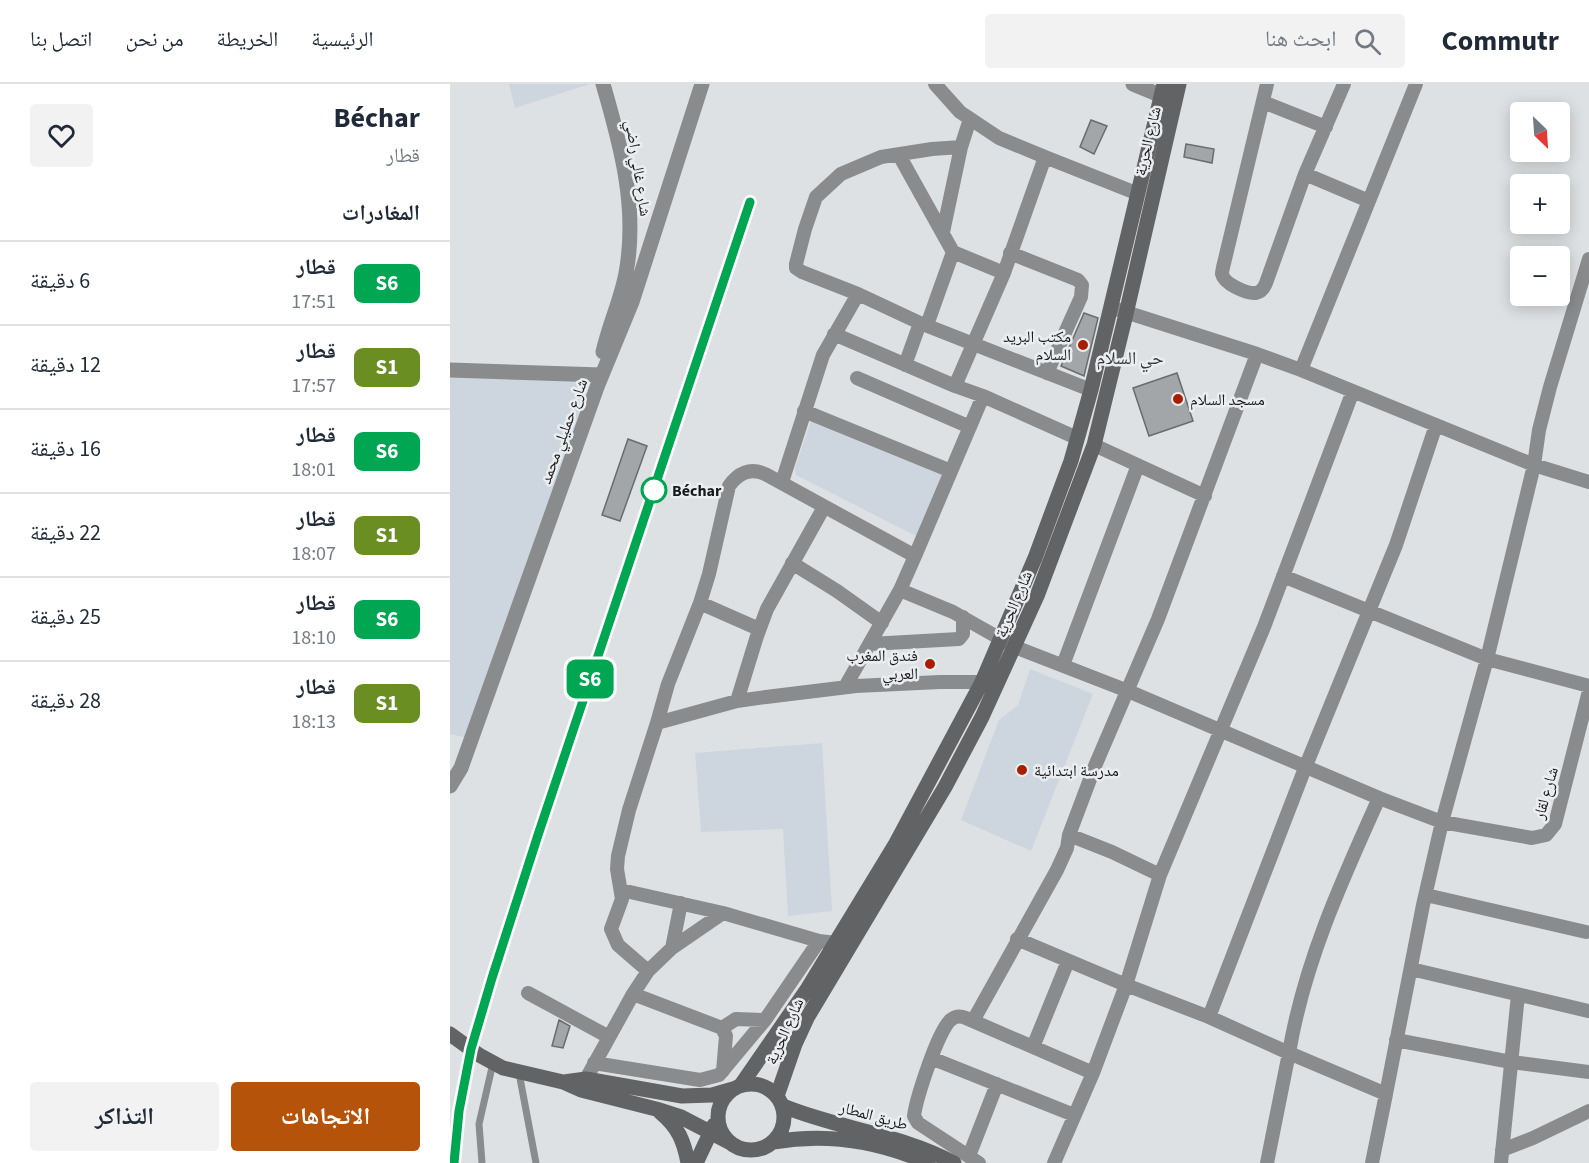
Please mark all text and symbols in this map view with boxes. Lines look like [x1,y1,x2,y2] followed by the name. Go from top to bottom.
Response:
[985,14,1405,68] search box
[1441,21,1559,61] text: Commutr
[1265,23,1336,55] text: ابحث هنا
[30,24,92,54] text: اتصل بنا
[125,24,183,54] text: من نحن
[216,24,278,54] text: الخريطة
[311,24,374,54] text: الرئيسية
[1351,25,1384,58] icon: search
[334,98,420,138] text: Béchar
[1510,102,1570,162] north arrow
[1510,102,1570,306] map controls
[30,104,93,167] button: heart
[1129,104,1167,178] street label: شارع الحرية
[619,119,656,218] street label: شارع غالي راضي
[386,142,420,170] text: قطار
[1510,174,1570,234] button: +
[342,197,420,229] text: المغادرات
[1510,246,1570,306] button: −
[296,251,336,283] text: قطار
[30,265,90,297] text: 6 دقيقة
[376,268,398,298] text: S6
[291,288,336,316] text: 17:51
[1003,326,1071,366] place label: مكتب البريد السلام
[296,335,336,367] text: قطار
[1076,338,1090,352] marker: مكتب البريد السلام
[1096,346,1164,373] district label: حي السلام
[30,349,101,381] text: 12 دقيقة
[376,352,398,382] text: S1
[291,372,336,400] text: 17:57
[535,376,594,487] street label: شارع حمليلي محمد
[1190,389,1265,411] place label: مسجد السلام
[1171,392,1185,406] marker: مسجد السلام
[296,419,336,451] text: قطار
[30,433,101,465] text: 16 دقيقة
[376,436,398,466] text: S6
[291,456,336,484] text: 18:01
[641,477,667,503] marker: Béchar
[672,480,722,502] place label: Béchar
[296,503,336,535] text: قطار
[30,517,101,549] text: 22 دقيقة
[376,520,398,550] text: S1
[291,540,336,568] text: 18:07
[990,568,1038,641] street label: شارع الحرية
[296,587,336,619] text: قطار
[30,601,101,633] text: 25 دقيقة
[376,604,398,634] text: S6
[291,624,336,652] text: 18:10
[846,645,918,686] place label: فندق المغرب العربي
[923,657,937,671] marker: فندق المغرب العربي
[563,660,617,698] line badge: S6
[579,664,601,694] text: S6
[296,671,336,703] text: قطار
[30,685,101,717] text: 28 دقيقة
[376,688,398,718] text: S1
[291,708,336,736] text: 18:13
[1034,760,1119,782] place label: مدرسة ابتدائية
[1015,763,1029,777] marker: مدرسة ابتدائية
[1528,765,1564,823] street label: شارع لقار
[760,995,809,1068] street label: شارع الحرية
[30,1082,219,1151] button: التذاكر
[231,1082,420,1151] button: الاتجاهات
[836,1096,910,1136] street label: طريق المطار

